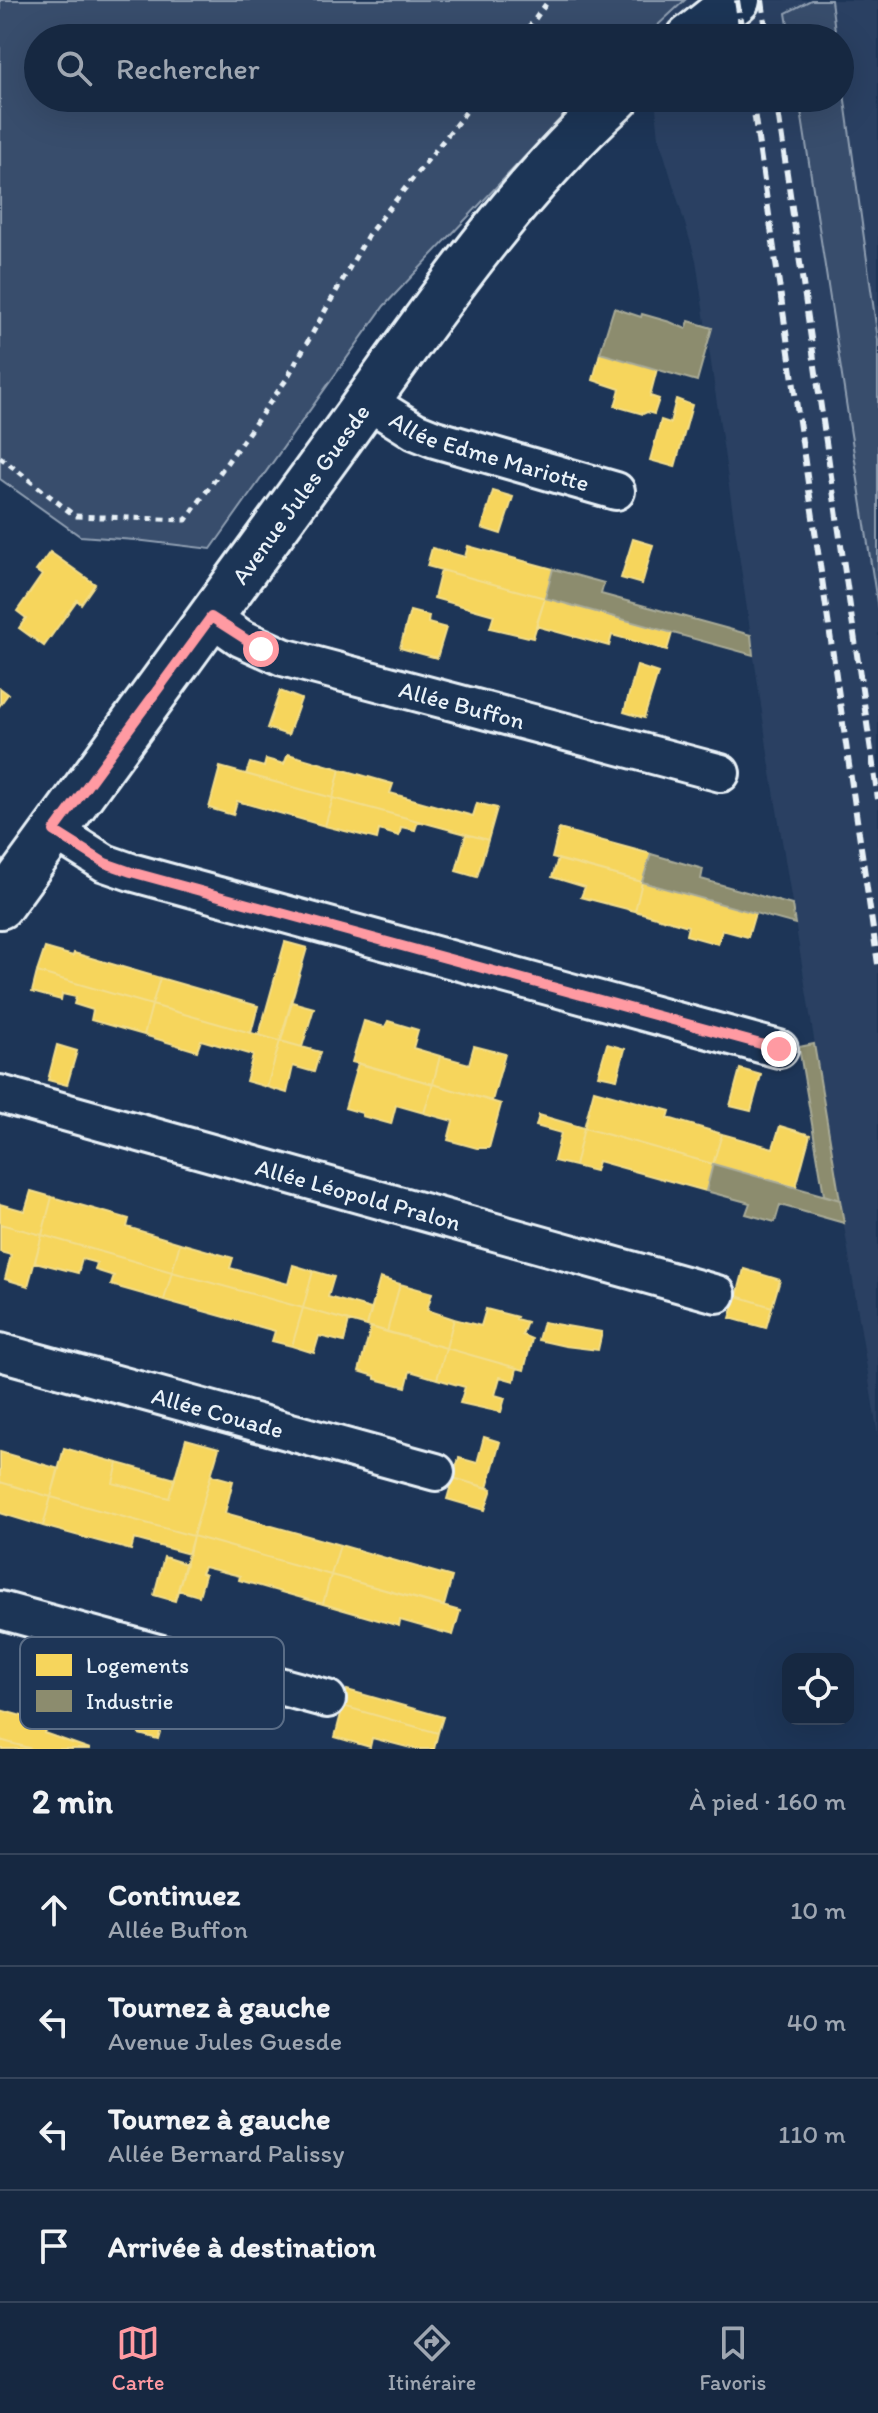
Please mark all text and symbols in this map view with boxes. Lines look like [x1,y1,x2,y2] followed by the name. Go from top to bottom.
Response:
[24,24,854,112] search box
[52,46,96,90] icon: search
[116,50,260,87] text: Rechercher
[225,398,375,590] street label: Avenue Jules Guesde
[385,405,593,497] street label: Allée Edme Mariotte
[243,631,279,667] route start
[396,674,529,735] street label: Allée Buffon
[761,1031,797,1067] route end
[253,1152,465,1236] street label: Allée Léopold Pralon
[149,1380,287,1444] street label: Allée Couade
[20,1637,284,1729] legend
[86,1652,189,1679] text: Logements
[782,1653,854,1725] map controls
[782,1653,854,1725] button: locate
[86,1688,173,1715] text: Industrie
[32,1781,113,1822] text: 2 min
[689,1785,846,1817] text: À pied · 160 m
[108,1876,240,1913] text: Continuez
[32,1888,76,1932] icon: ahead
[790,1894,846,1926] text: 10 m
[108,1913,248,1945] text: Allée Buffon
[108,1988,330,2025] text: Tournez à gauche
[32,2000,76,2044] icon: left
[787,2006,846,2038] text: 40 m
[108,2025,342,2057] text: Avenue Jules Guesde
[108,2100,330,2137] text: Tournez à gauche
[32,2112,76,2156] icon: left
[778,2118,846,2150] text: 110 m
[108,2137,345,2169] text: Allée Bernard Palissy
[32,2224,76,2268] icon: arrive
[108,2228,376,2265] text: Arrivée à destination
[112,2321,165,2396] tab: Carte
[388,2321,476,2396] tab: Itinéraire
[699,2321,766,2396] tab: Favoris

